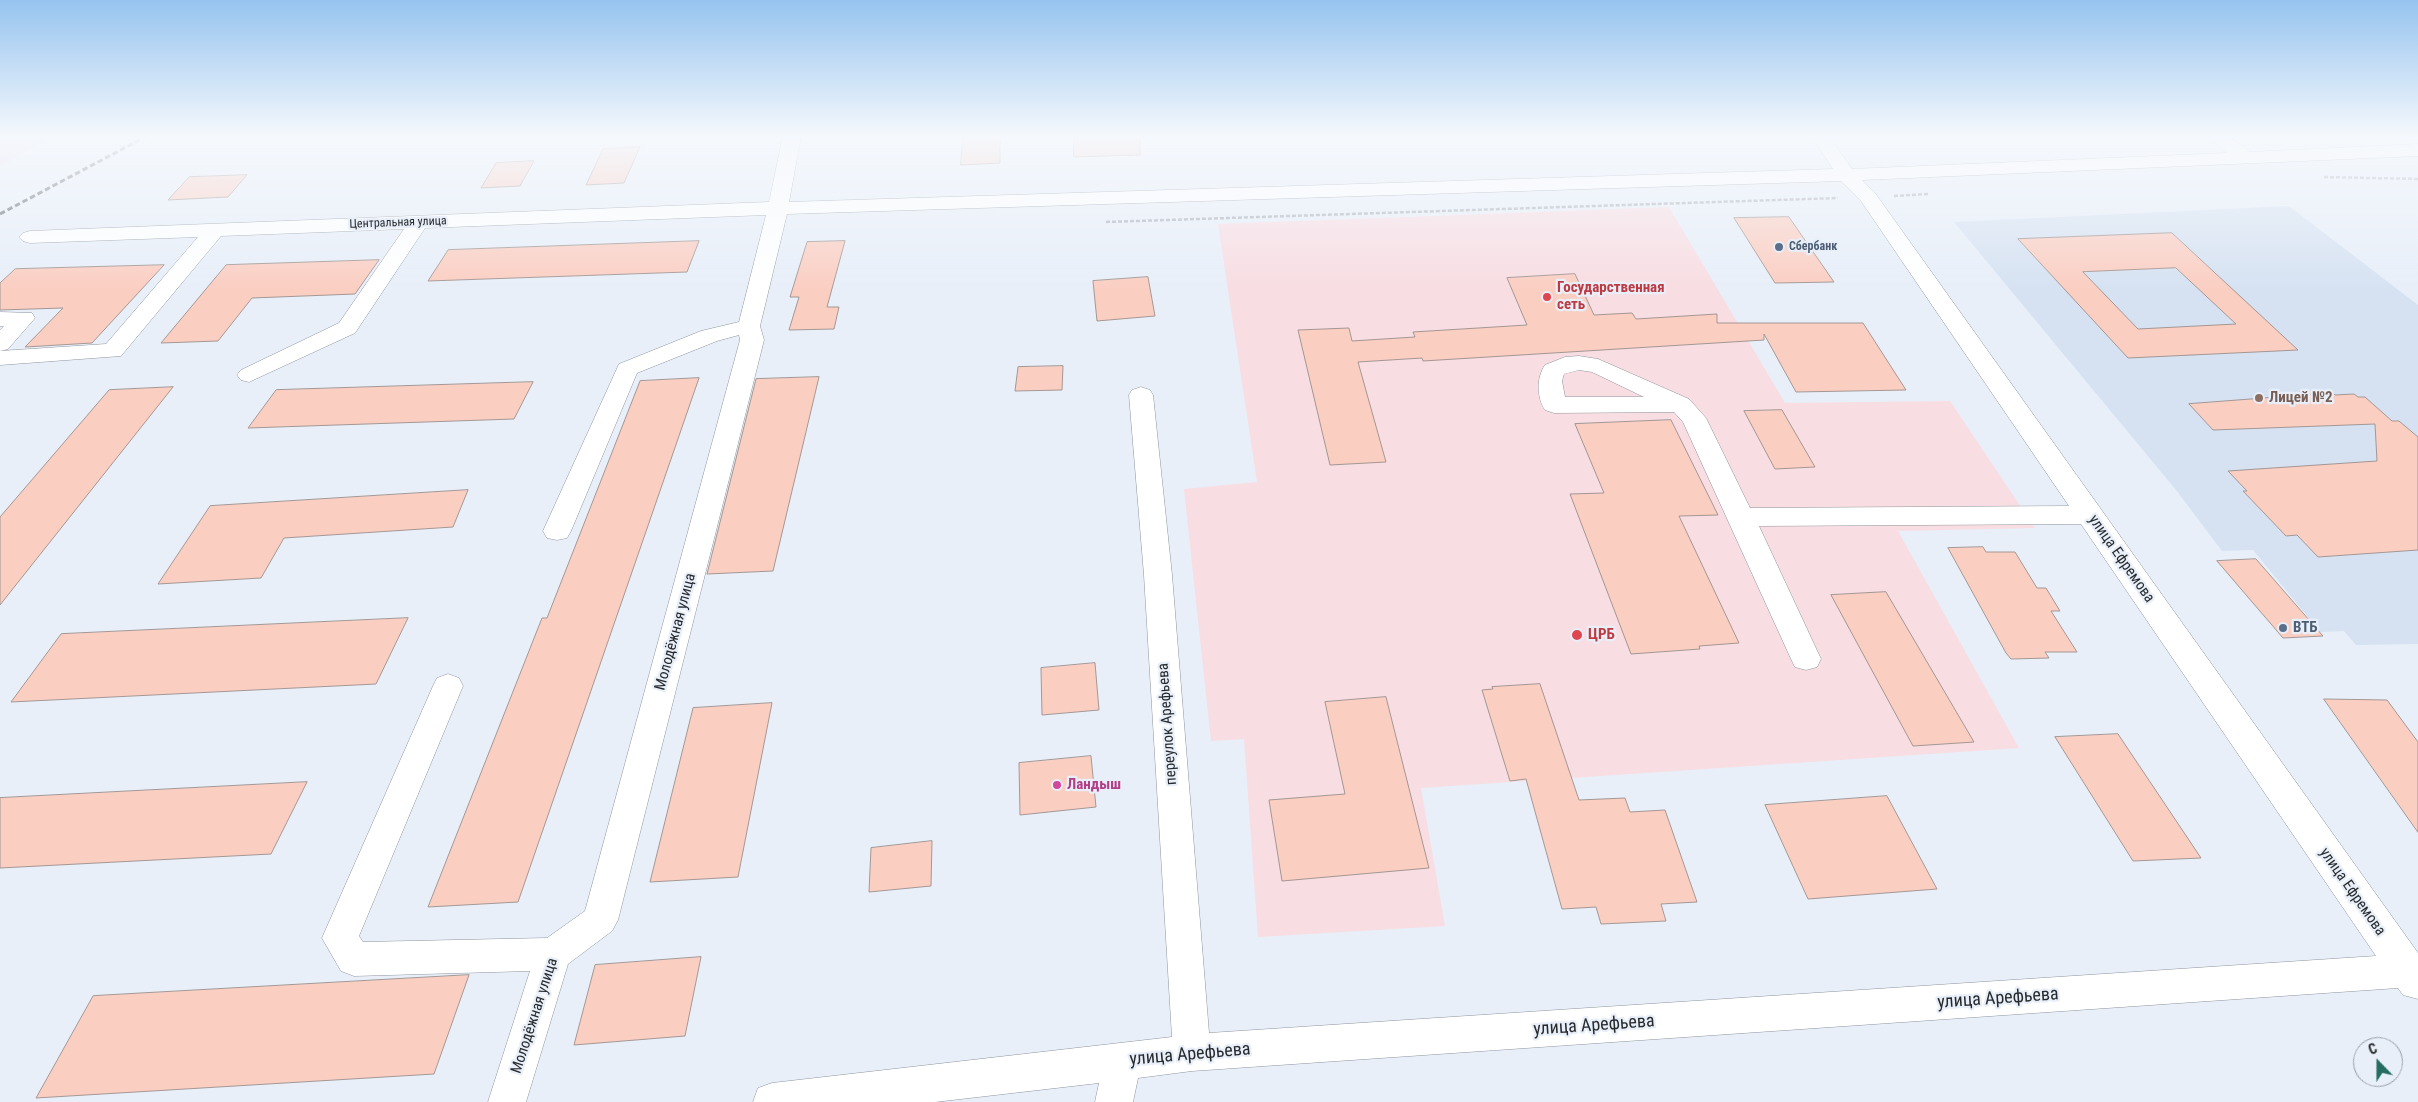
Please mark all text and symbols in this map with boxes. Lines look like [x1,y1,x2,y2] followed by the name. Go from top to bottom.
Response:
[349,214,447,232] street label: Центральная улица
[1789,240,1837,254] place label: Сбербанк
[1773,241,1785,253] marker: Сбербанк
[1557,279,1665,314] place label: Государственная сеть
[1541,291,1553,303] marker: Государственная сеть
[2269,389,2333,407] place label: Лицей №2
[2253,392,2265,404] marker: Лицей №2
[2084,512,2158,606] street label: улица Ефремова
[652,572,700,692] street label: Молодёжная улица
[2293,619,2318,637] place label: ВТБ
[2277,622,2289,634] marker: ВТБ
[1588,626,1615,644] place label: ЦРБ
[1570,628,1584,642] marker: ЦРБ
[1155,662,1181,786] street label: переулок Арефьева
[1067,776,1121,794] place label: Ландыш
[1051,779,1063,791] marker: Ландыш
[2315,845,2389,939] street label: улица Ефремова
[508,956,562,1076] street label: Молодёжная улица
[1937,984,2059,1014] street label: улица Арефьева
[1533,1011,1655,1041] street label: улица Арефьева
[2353,1037,2403,1087] north arrow
[1129,1039,1251,1071] street label: улица Арефьева
[2366,1040,2379,1058] text: С

